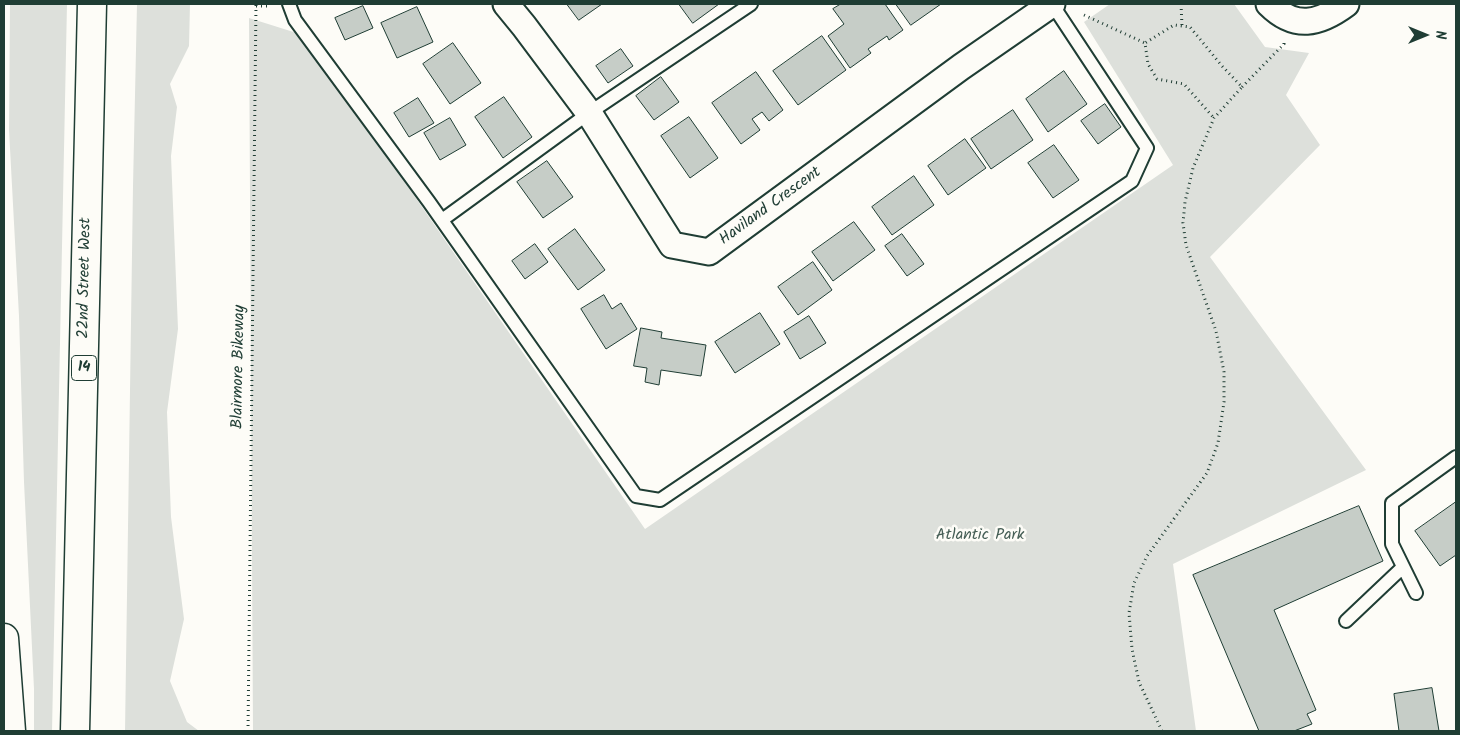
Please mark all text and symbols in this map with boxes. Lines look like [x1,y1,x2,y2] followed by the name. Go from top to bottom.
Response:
[1400,10,1450,60] north arrow
[1429,31,1451,39] text: N
[716,164,826,250] street label: Haviland Crescent
[75,217,97,339] street label: 22nd Street West
[229,305,251,429] street label: Blairmore Bikeway
[72,356,96,380] road number: 14
[936,526,1024,546] park label: Atlantic Park

